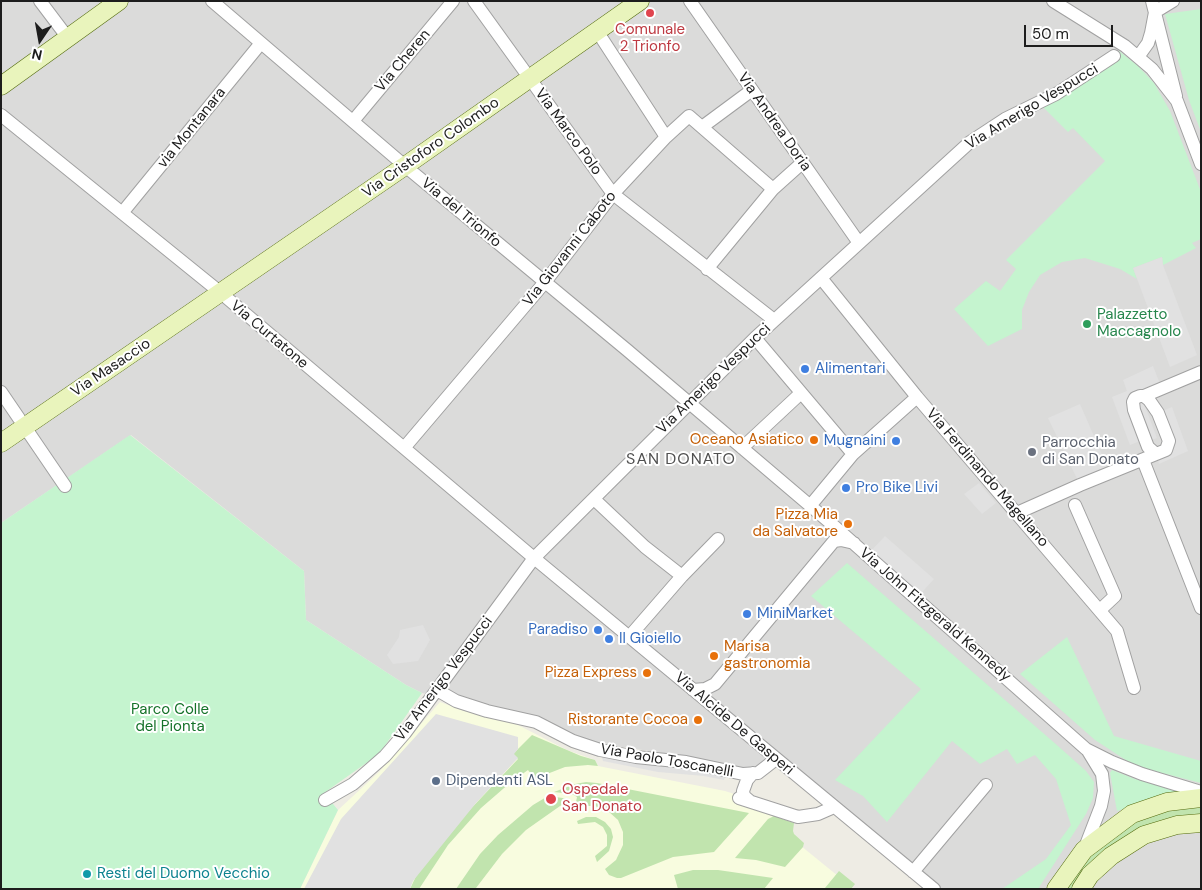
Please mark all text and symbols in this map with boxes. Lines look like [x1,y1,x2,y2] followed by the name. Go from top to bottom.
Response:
[644,7,656,19] marker: Comunale 2 Trionfo
[15,15,65,65] north arrow
[1027,15,1116,47] scale bar
[615,21,685,56] place label: Comunale 2 Trionfo
[1032,24,1069,44] text: 50 m
[372,26,434,96] street label: Via Cheren
[30,45,44,65] text: N
[962,60,1102,154] street label: Via Amerigo Vespucci
[733,69,815,175] street label: Via Andrea Doria
[154,84,230,172] street label: via Montanara
[531,85,605,179] street label: Via Marco Polo
[359,94,503,202] street label: Via Cristoforo Colombo
[417,174,505,252] street label: Via del Trionfo
[519,188,621,310] street label: Via Giovanni Caboto
[226,297,312,373] street label: Via Curtatone
[1097,306,1181,341] place label: Palazzetto Maccagnolo
[1081,318,1093,330] marker: Palazzetto Maccagnolo
[653,320,775,438] street label: Via Amerigo Vespucci
[68,335,154,401] street label: Via Masaccio
[815,360,886,378] place label: Alimentari
[799,363,811,375] marker: Alimentari
[922,405,1052,551] street label: Via Ferdinando Magellano
[690,431,804,449] place label: Oceano Asiatico
[824,432,886,450] place label: Mugnaini
[808,434,820,446] marker: Oceano Asiatico
[1042,434,1139,469] place label: Parrocchia di San Donato
[890,435,902,447] marker: Mugnaini
[1026,446,1038,458] marker: Parrocchia di San Donato
[625,450,737,470] district label: SAN DONATO
[856,479,938,497] place label: Pro Bike Livi
[840,482,852,494] marker: Pro Bike Livi
[752,506,838,541] place label: Pizza Mia da Salvatore
[842,518,854,530] marker: Pizza Mia da Salvatore
[855,544,1015,686] street label: Via John Fitzgerald Kennedy
[757,605,833,623] place label: MiniMarket
[741,608,753,620] marker: MiniMarket
[391,613,497,745] street label: Via Amerigo Vespucci
[528,621,588,639] place label: Paradiso
[592,624,604,636] marker: Paradiso
[619,630,681,648] place label: Il Gioiello
[603,633,615,645] marker: Il Gioiello
[724,638,810,673] place label: Marisa gastronomia
[708,650,720,662] marker: Marisa gastronomia
[545,664,637,682] place label: Pizza Express
[641,667,653,679] marker: Pizza Express
[671,669,797,779] street label: Via Alcide De Gasperi
[131,701,209,736] park label: Parco Colle del Pionta
[568,711,688,729] place label: Ristorante Cocoa
[692,714,704,726] marker: Ristorante Cocoa
[599,740,735,782] street label: Via Paolo Toscanelli
[446,772,553,790] place label: Dipendenti ASL
[430,775,442,787] marker: Dipendenti ASL
[562,781,642,816] place label: Ospedale San Donato
[544,792,558,806] marker: Ospedale San Donato
[97,865,270,883] place label: Resti del Duomo Vecchio
[81,868,93,880] marker: Resti del Duomo Vecchio

